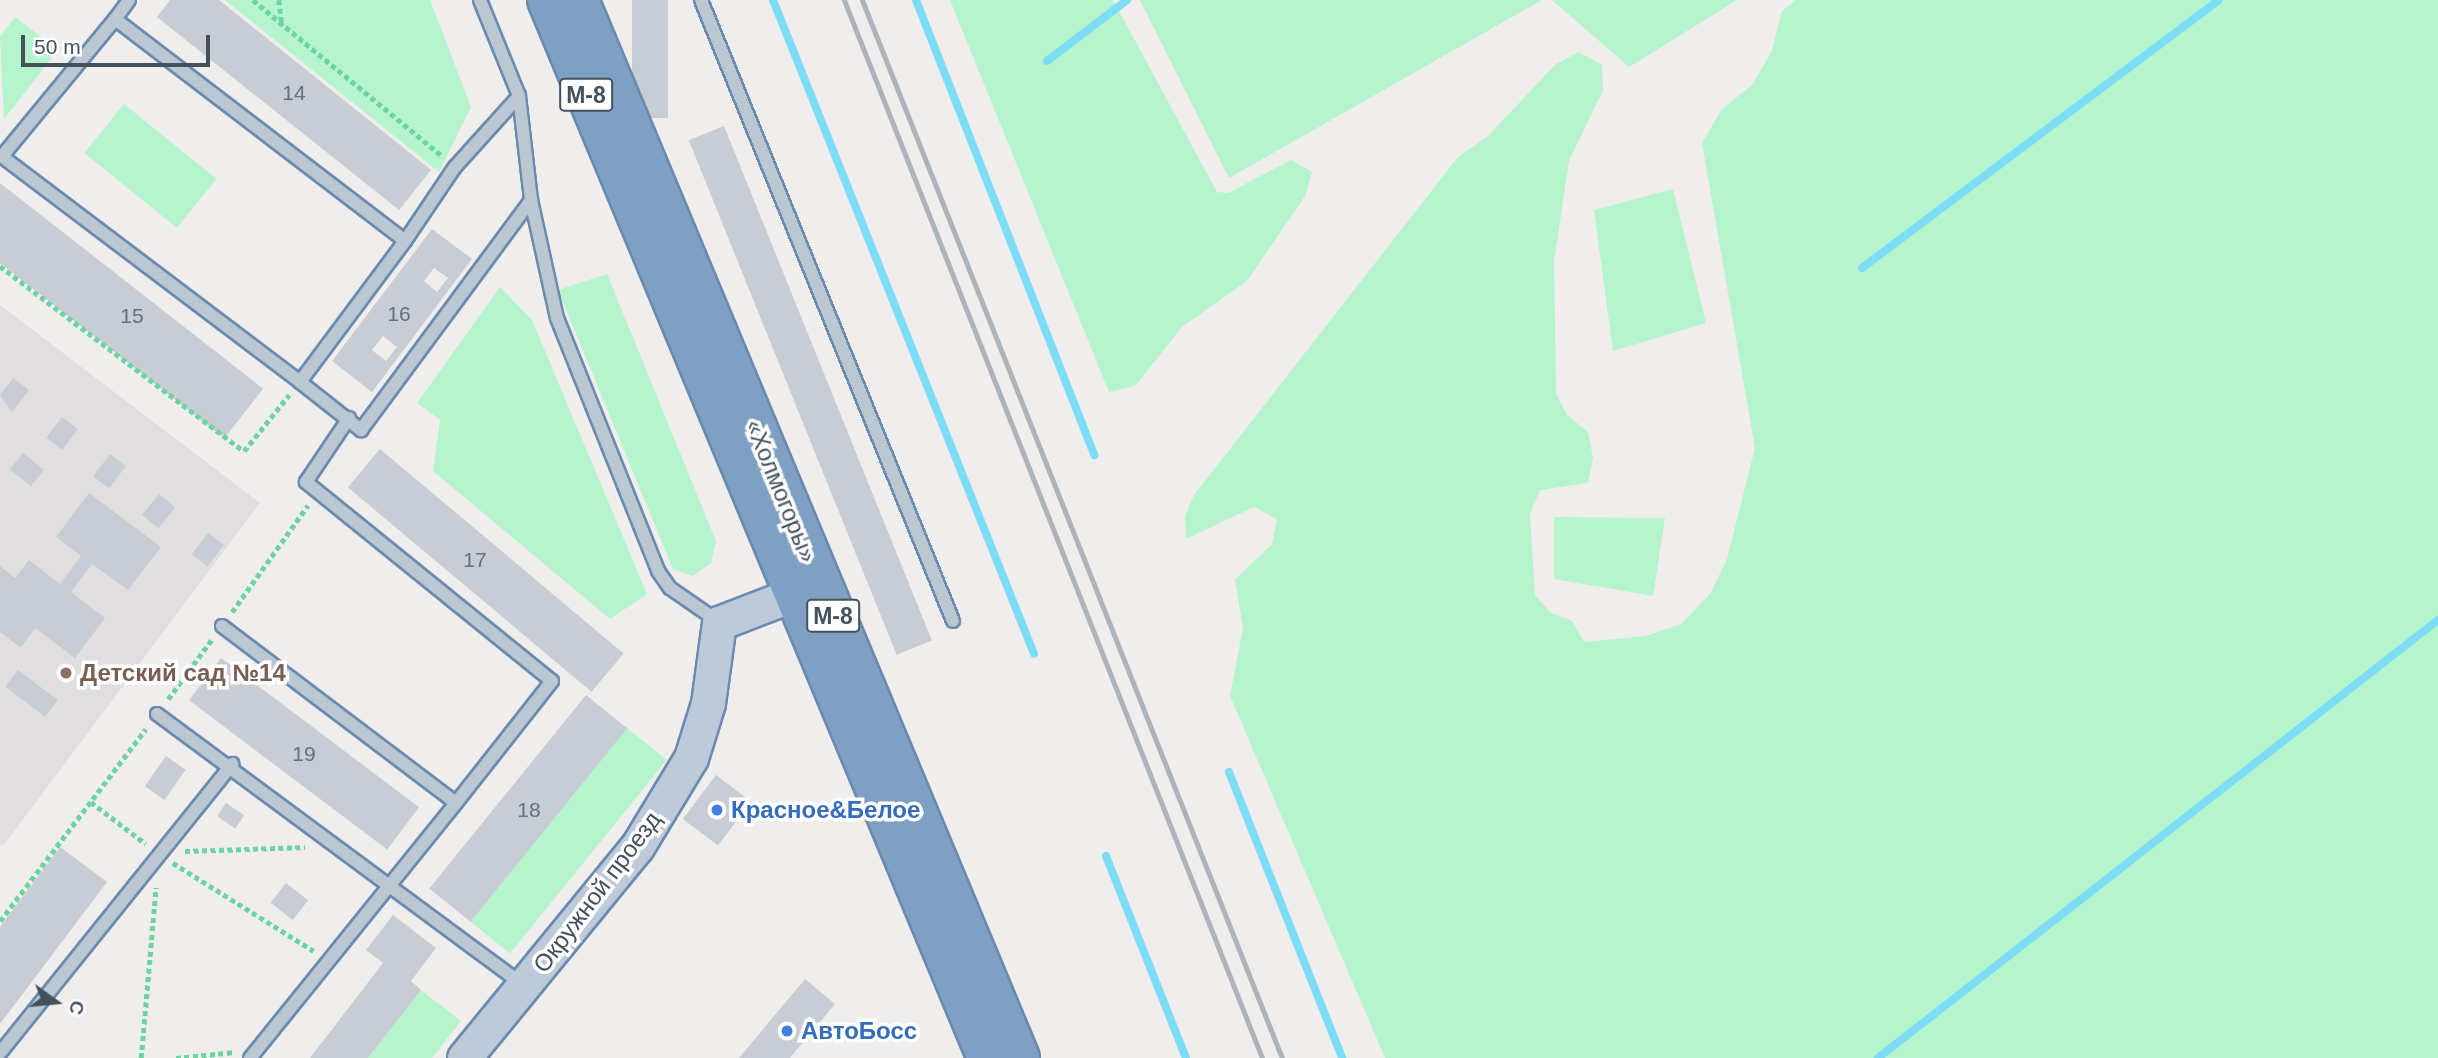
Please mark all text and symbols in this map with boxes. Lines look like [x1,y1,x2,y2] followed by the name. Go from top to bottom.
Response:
[24,21,214,65] scale bar
[34,35,81,58] text: 50 m
[558,76,614,114] road number: М-8
[282,80,306,106] house number: 14
[387,301,411,327] house number: 16
[120,303,144,329] house number: 15
[739,415,823,567] street label: «Холмогоры»
[463,547,487,573] house number: 17
[805,596,861,636] road number: М-8
[80,659,286,687] place label: Детский сад №14
[58,665,74,681] marker: Детский сад №14
[292,741,316,767] house number: 19
[731,796,920,824] place label: Красное&Белое
[517,797,541,823] house number: 18
[709,802,725,818] marker: Красное&Белое
[527,806,667,978] street label: Окружной проезд
[21,967,91,1037] north arrow
[65,998,89,1017] text: С
[801,1017,917,1045] place label: АвтоБосс
[779,1023,795,1039] marker: АвтоБосс

